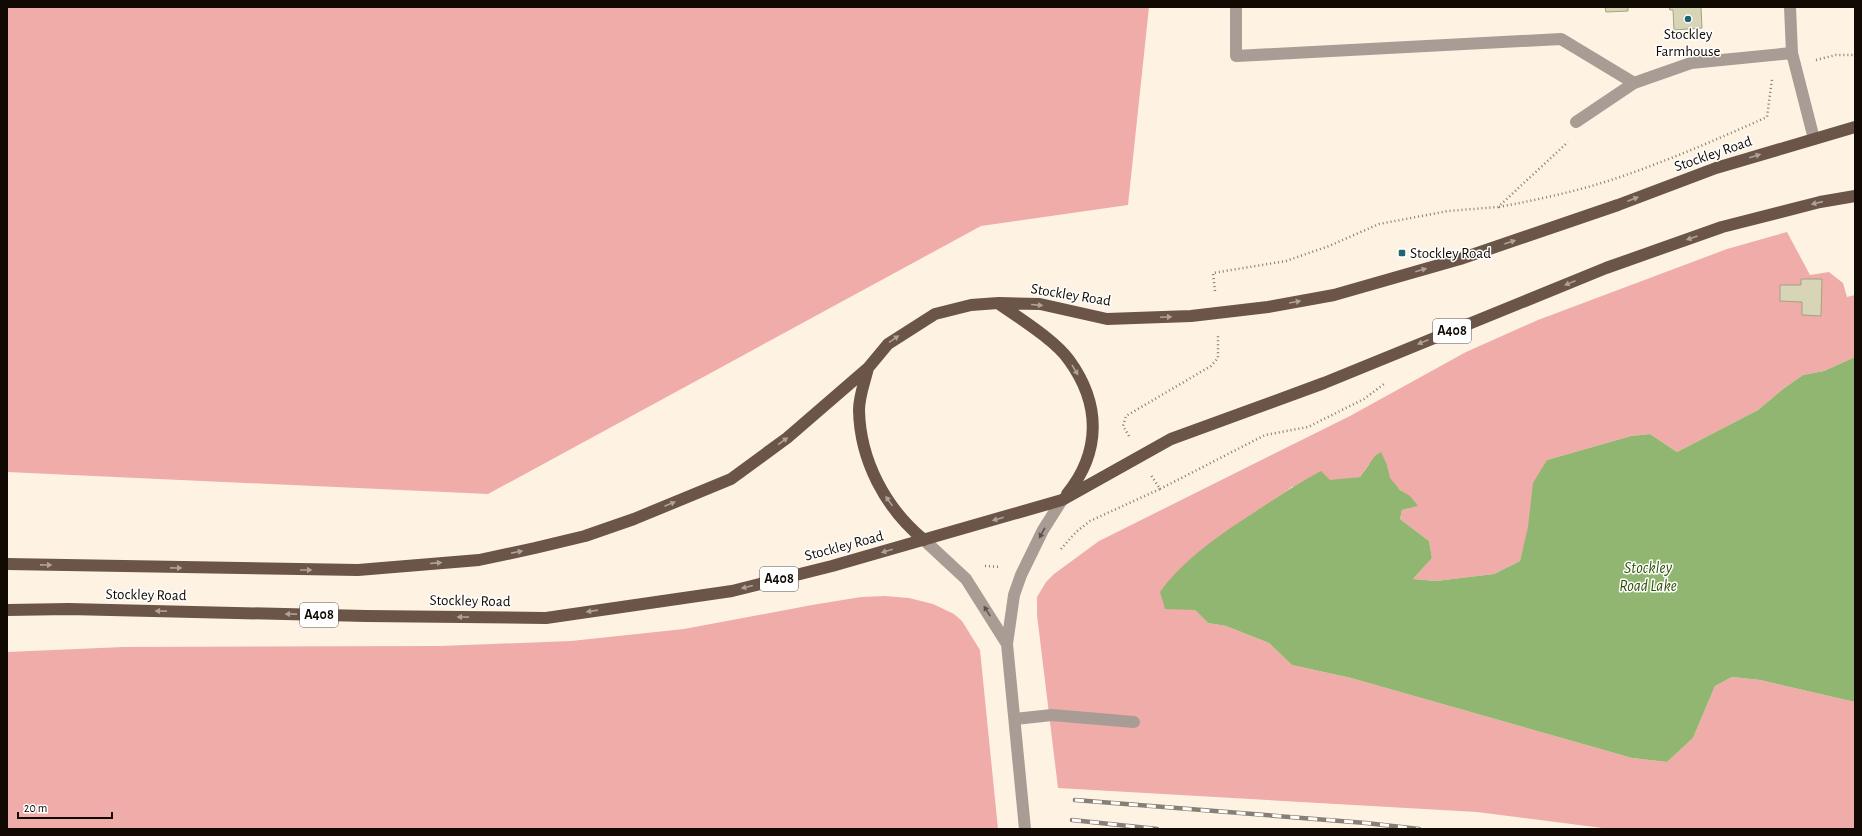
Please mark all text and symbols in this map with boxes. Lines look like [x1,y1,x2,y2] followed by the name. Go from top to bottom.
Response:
[1683,14,1693,24] marker: Stockley Farmhouse
[1656,27,1721,59] place label: Stockley Farmhouse
[1672,134,1754,174] street label: Stockley Road
[1750,153,1762,159] one-way arrow
[1627,196,1639,202] one-way arrow
[1811,201,1823,207] one-way arrow
[1685,235,1697,241] one-way arrow
[1504,239,1516,245] one-way arrow
[1410,246,1491,261] place label: Stockley Road
[1397,248,1407,258] marker: Stockley Road
[1414,267,1427,273] one-way arrow
[1564,280,1575,286] one-way arrow
[1030,281,1112,309] street label: Stockley Road
[1288,299,1301,305] one-way arrow
[1031,301,1043,308] one-way arrow
[1160,314,1173,320] one-way arrow
[1433,319,1471,343] road number: A408
[889,335,899,343] one-way arrow
[1417,340,1429,346] one-way arrow
[1072,365,1079,376] one-way arrow
[777,437,788,445] one-way arrow
[885,496,893,506] one-way arrow
[664,501,676,507] one-way arrow
[992,516,1004,522] one-way arrow
[1038,527,1045,539] one-way arrow
[803,528,885,564] street label: Stockley Road
[511,548,523,554] one-way arrow
[880,548,892,554] one-way arrow
[430,560,442,567] one-way arrow
[1619,560,1677,594] water label: Stockley Road Lake
[40,562,53,568] one-way arrow
[170,565,183,571] one-way arrow
[300,567,313,573] one-way arrow
[760,567,798,591] road number: A408
[741,584,753,590] one-way arrow
[105,587,187,603] street label: Stockley Road
[429,593,511,609] street label: Stockley Road
[300,603,338,627] road number: A408
[984,605,991,617] one-way arrow
[155,608,167,615] one-way arrow
[586,608,598,614] one-way arrow
[285,611,297,618] one-way arrow
[456,614,469,620] one-way arrow
[18,794,112,820] scale bar
[24,802,47,814] text: 20 m

